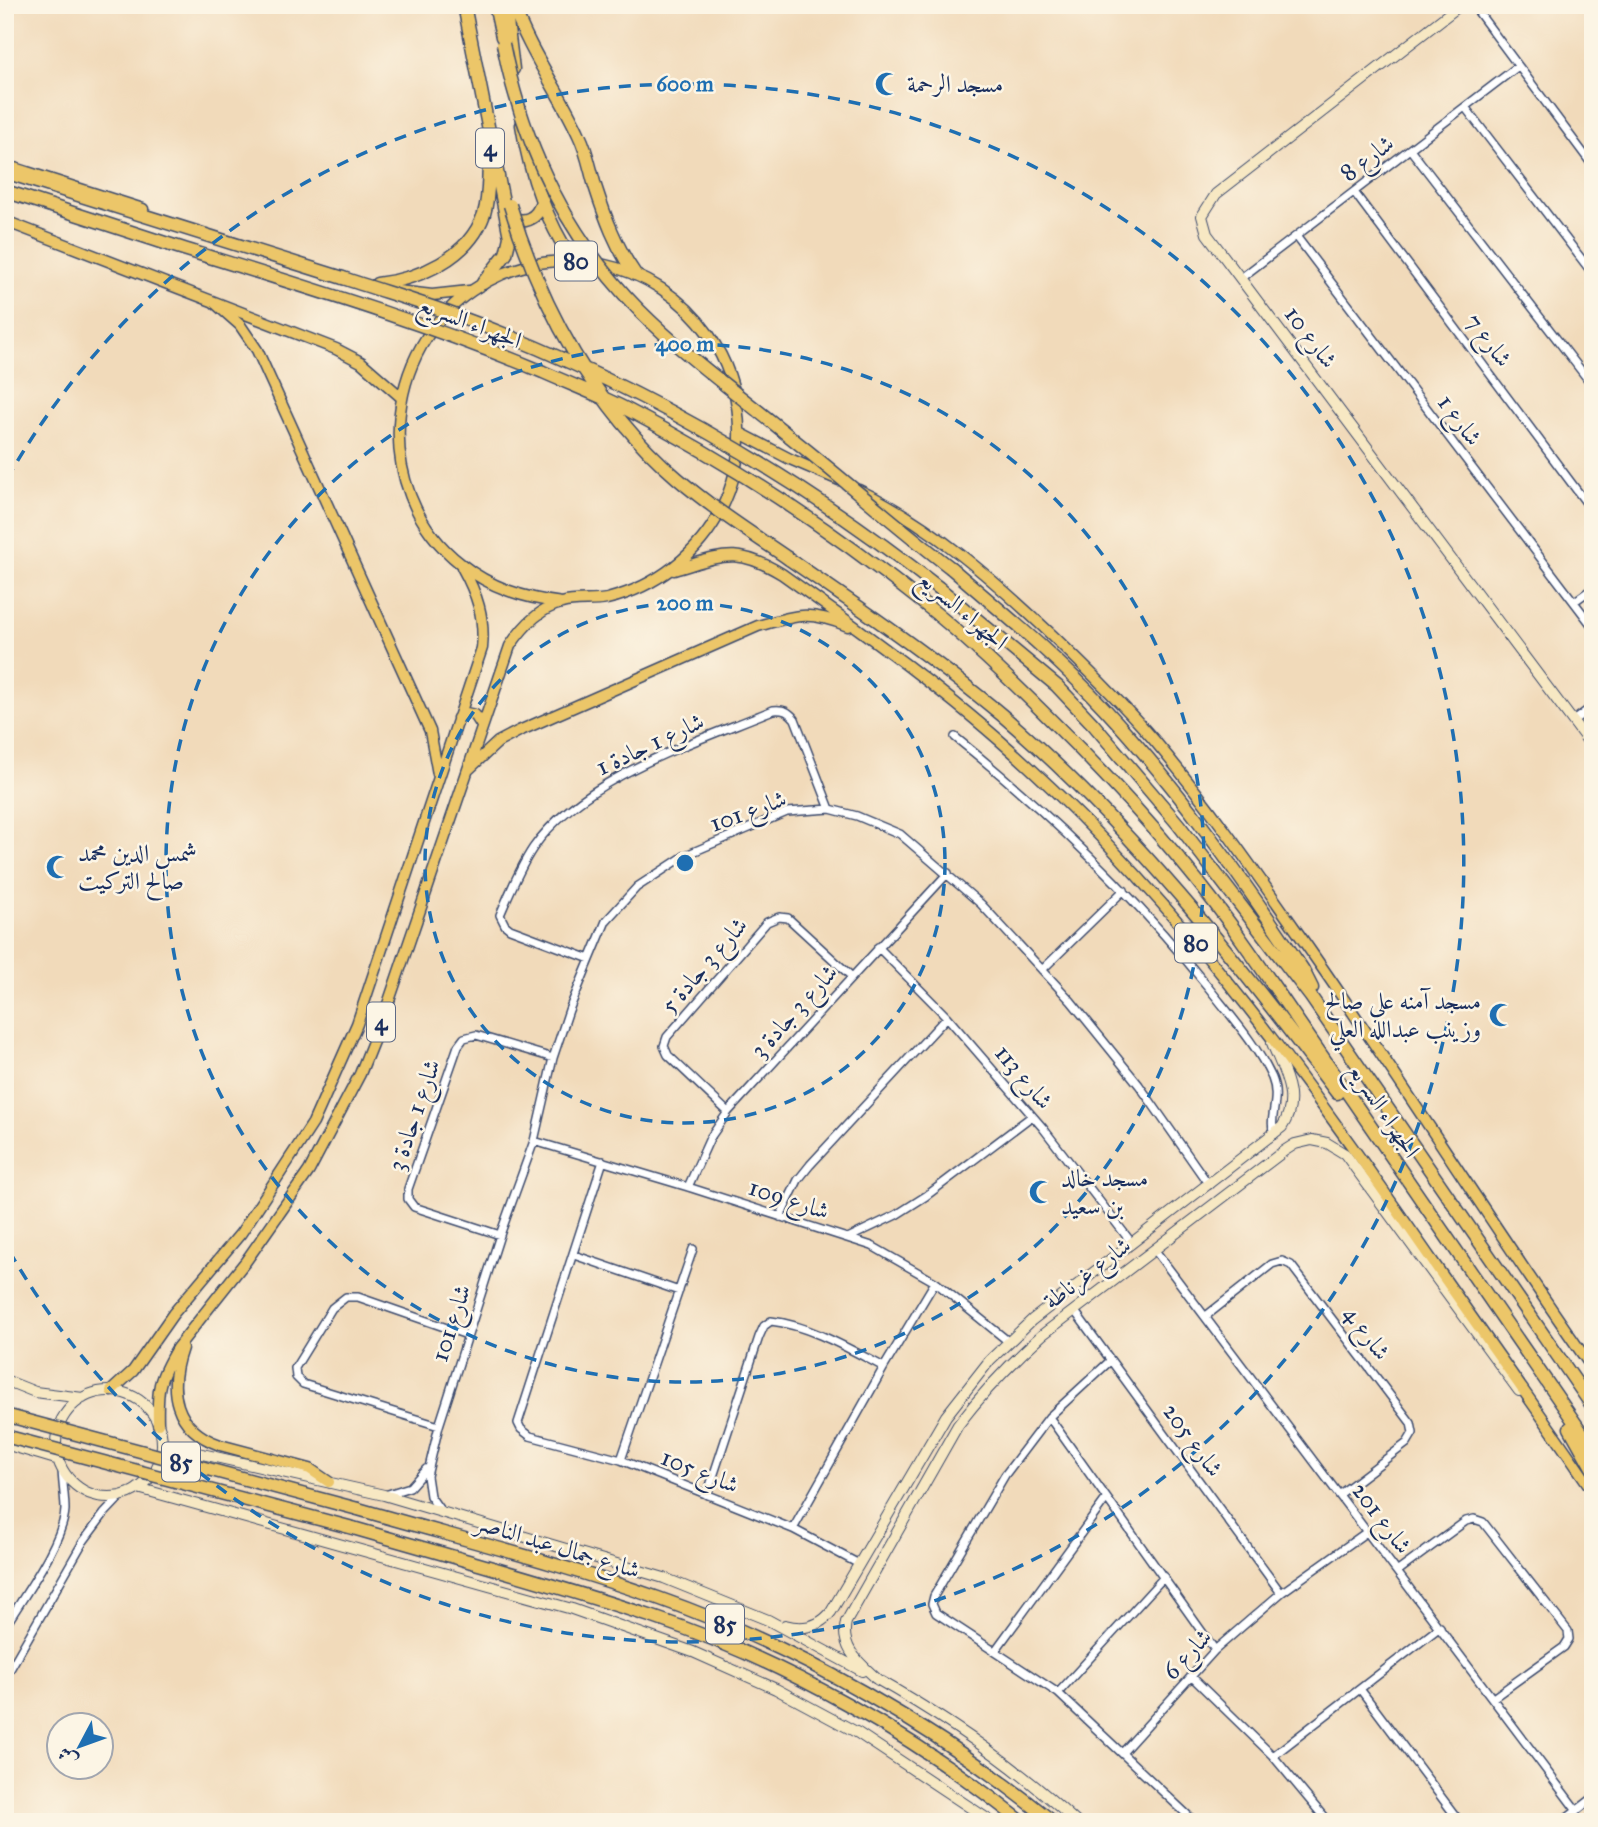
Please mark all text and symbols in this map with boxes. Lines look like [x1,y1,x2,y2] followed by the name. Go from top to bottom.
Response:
[907,69,1003,99] place label: مسجد الرحمة
[873,70,901,98] mosque icon: مسجد الرحمة
[656,71,714,97] text: 600 m
[476,128,504,168] road number: 4
[1334,128,1403,192] street label: شارع 8
[555,242,597,280] road number: 80
[411,289,526,362] street label: الجهراء السريع
[1274,300,1344,377] street label: شارع 10
[1455,307,1519,376] street label: شارع 7
[656,331,715,357] text: 400 m
[1427,388,1489,455] street label: شارع 1
[907,564,1014,662] street label: الجهراء السريع
[657,590,714,616] text: 200 m
[591,706,711,787] street label: شارع 1 جادة 1
[706,783,792,843] street label: شارع 101
[78,838,197,901] place label: شمس الدين محمد صالح التركيت
[673,851,697,875] centre of rings
[44,853,72,881] mosque icon: شمس الدين محمد صالح التركيت
[654,911,758,1023] street label: شارع 3 جادة 5
[1175,924,1217,962] road number: 80
[744,958,848,1068] street label: شارع 3 جادة 3
[1325,986,1481,1052] place label: مسجد آمنه علي صالح وزينب عبدالله العلي
[1487,1001,1515,1029] mosque icon: مسجد آمنه علي صالح وزينب عبدالله العلي
[367,1002,395,1042] road number: 4
[984,1038,1060,1119] street label: شارع 113
[381,1055,452,1176] street label: شارع 1 جادة 3
[1335,1057,1427,1167] street label: الجهراء السريع
[1061,1163,1148,1221] place label: مسجد خالد بن سعيد
[743,1172,833,1231] street label: شارع 109
[1027,1178,1055,1206] mosque icon: مسجد خالد بن سعيد
[1037,1230,1140,1320] street label: شارع غرناطة
[424,1281,482,1367] street label: شارع 101
[1333,1300,1397,1369] street label: شارع 4
[1152,1397,1230,1486] street label: شارع 205
[162,1442,200,1482] road number: 85
[655,1442,743,1505] street label: شارع 105
[1341,1476,1419,1563] street label: شارع 201
[468,1506,644,1590] street label: شارع جمال عبد الناصر
[706,1604,744,1644] road number: 85
[1156,1622,1222,1689] street label: شارع 6
[46,1712,116,1782] north arrow
[53,1742,82,1771] text: ش

